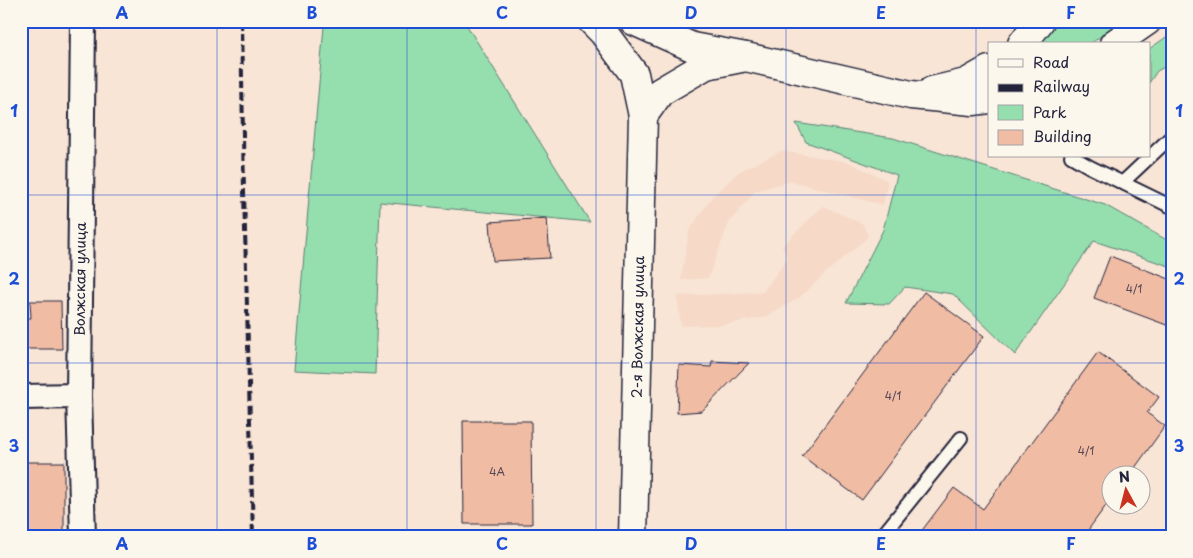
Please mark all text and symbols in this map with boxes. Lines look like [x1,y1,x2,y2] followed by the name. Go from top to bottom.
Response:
[116,0,129,24] text: A
[307,0,318,24] text: B
[496,0,508,24] text: C
[685,0,697,24] text: D
[876,0,886,24] text: E
[1066,0,1076,24] text: F
[988,42,1150,158] legend
[1033,50,1069,73] text: Road
[1033,74,1090,97] text: Railway
[10,98,18,122] text: 1
[1175,98,1183,122] text: 1
[1033,100,1067,123] text: Park
[1033,124,1092,147] text: Building
[69,222,91,336] street label: Волжская улица
[626,255,649,398] street label: 2-я Волжская улица
[8,266,20,290] text: 2
[1173,266,1185,290] text: 2
[1126,280,1142,297] house number: 4/1
[885,387,901,404] house number: 4/1
[9,433,19,457] text: 3
[1174,433,1184,457] text: 3
[1078,442,1094,459] house number: 4/1
[489,463,505,480] house number: 4А
[1100,466,1150,516] north arrow
[1118,466,1131,488] text: N
[116,531,129,555] text: A
[307,531,318,555] text: B
[496,531,508,555] text: C
[685,531,697,555] text: D
[876,531,886,555] text: E
[1066,531,1076,555] text: F

